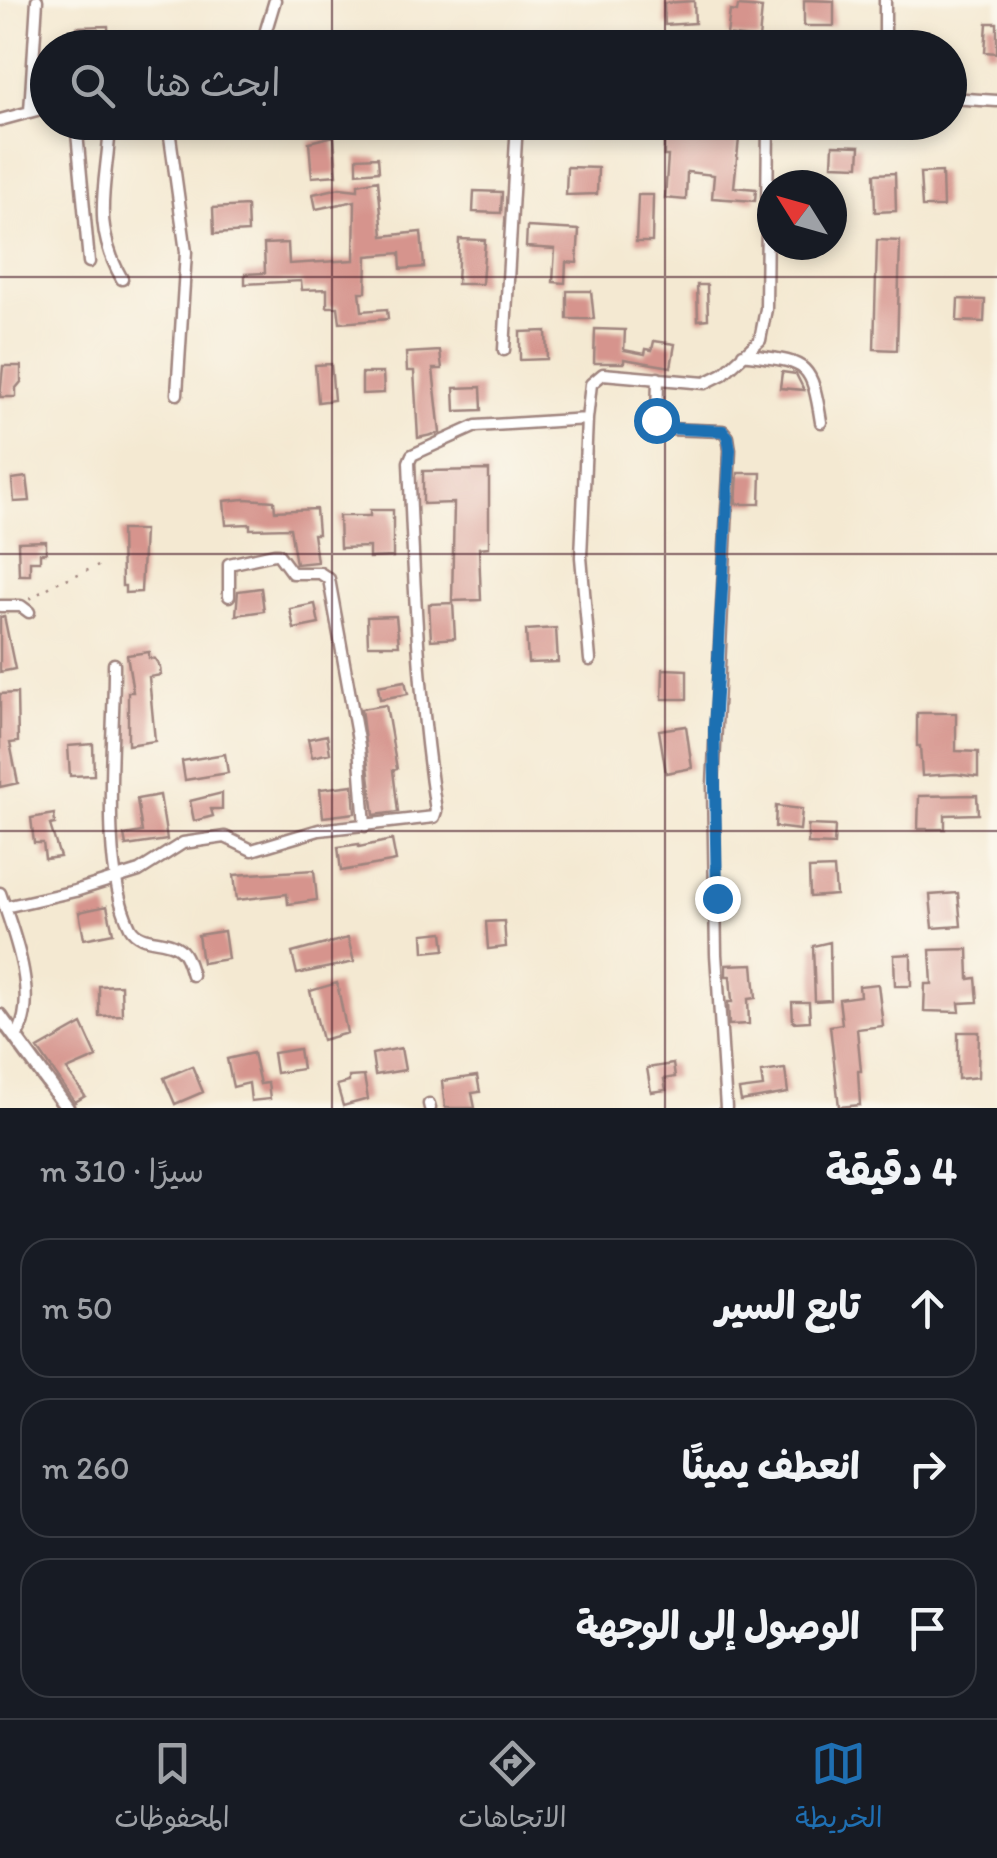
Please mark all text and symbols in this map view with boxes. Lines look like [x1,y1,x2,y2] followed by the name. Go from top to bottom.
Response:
[30,30,967,140] search box
[65,58,120,113] icon: search
[145,60,281,106] text: ابحث هنا
[757,170,847,260] north arrow
[634,398,680,444] route start
[695,876,741,922] route end
[825,1145,957,1196] text: 4 دقيقة
[40,1152,204,1190] text: سيرًا · 310 m
[900,1281,955,1336] icon: ahead
[716,1283,860,1329] text: تابع السير
[42,1289,113,1327] text: 50 m
[900,1441,955,1496] icon: right
[682,1443,860,1489] text: انعطف يمينًا
[42,1449,130,1487] text: 260 m
[900,1601,955,1656] icon: arrive
[576,1603,860,1649] text: الوصول إلى الوجهة
[114,1736,230,1842] tab: المحفوظات
[458,1736,567,1842] tab: الاتجاهات
[795,1736,883,1842] tab: الخريطة

